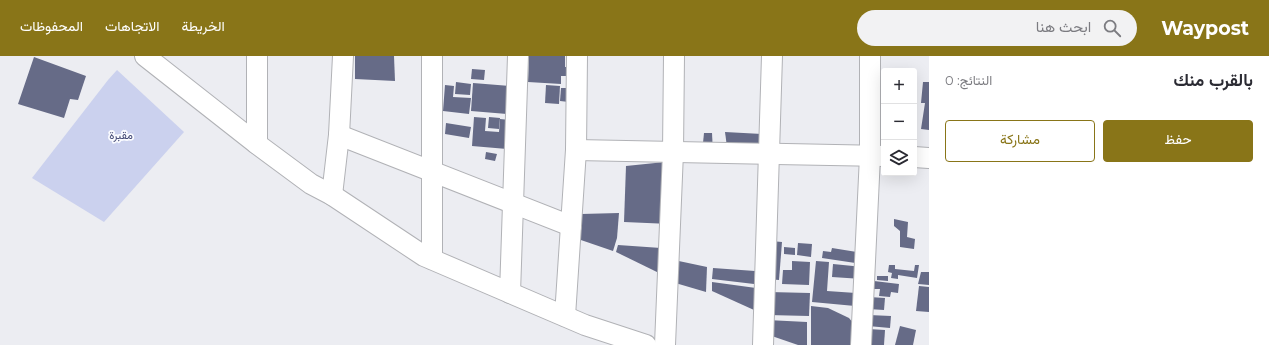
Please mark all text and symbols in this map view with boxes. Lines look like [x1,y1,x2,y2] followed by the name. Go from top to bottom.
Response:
[857,10,1137,46] search box
[20,17,83,35] text: المحفوظات
[105,17,159,35] text: الاتجاهات
[181,17,225,35] text: الخريطة
[1036,17,1091,36] text: ابحث هنا
[1101,17,1123,39] icon: search
[1161,17,1249,40] text: Waypost
[881,68,917,176] map controls
[881,68,917,104] button: +
[1174,70,1253,90] text: بالقرب منك
[945,72,992,88] text: النتائج: 0
[881,104,917,140] button: −
[945,120,1095,162] button: مشاركة
[1103,120,1253,162] button: حفظ
[109,128,133,142] park label: مقبرة
[881,140,917,176] button: layers

